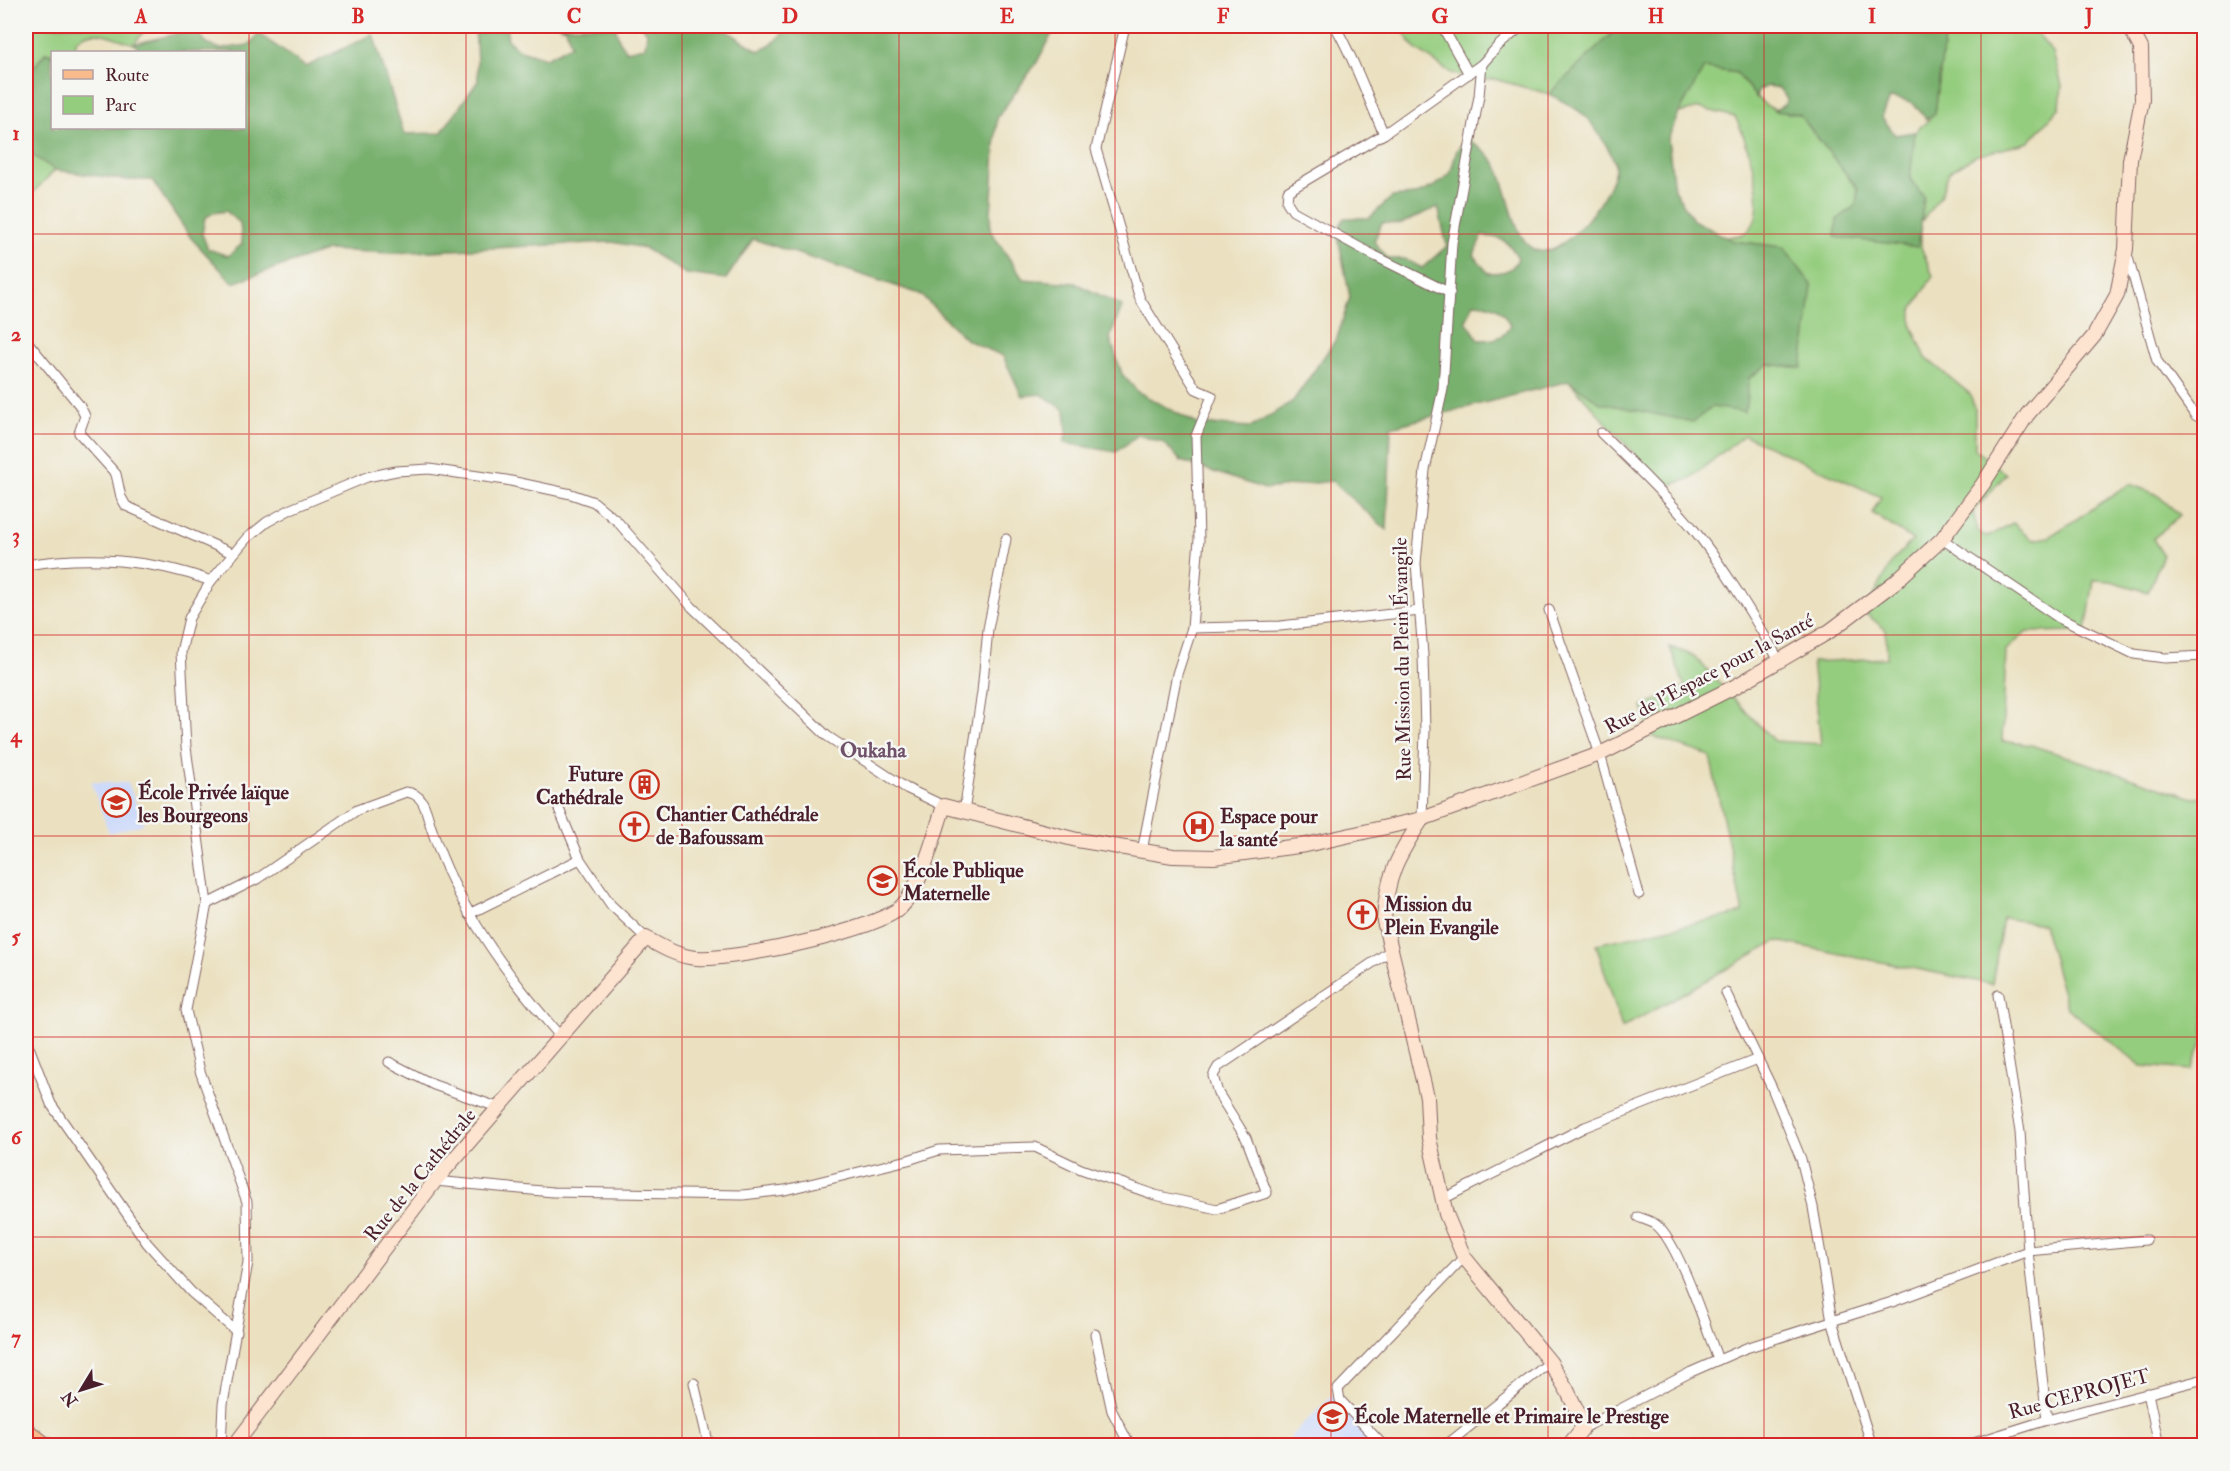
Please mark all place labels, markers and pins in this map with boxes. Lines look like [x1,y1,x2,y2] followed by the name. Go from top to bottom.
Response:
[536,762,624,810] place label: Future Cathédrale
[628,769,660,801] building icon: Future Cathédrale
[137,779,289,829] place label: École Privée laïque les Bourgeons
[101,787,133,819] school or university icon: École Privée laïque les Bourgeons
[656,802,819,850] place label: Chantier Cathédrale de Bafoussam
[1219,804,1318,852] place label: Espace pour la santé
[619,810,651,842] church icon: Chantier Cathédrale de Bafoussam
[1183,811,1215,843] hospital icon: Espace pour la santé
[902,857,1024,906] place label: École Publique Maternelle
[866,865,898,897] school or university icon: École Publique Maternelle
[1383,892,1499,941] place label: Mission du Plein Evangile
[1347,899,1379,931] church icon: Mission du Plein Evangile
[1317,1400,1349,1432] school or university icon: École Maternelle et Primaire le Prestige
[1354,1403,1669,1430] place label: École Maternelle et Primaire le Prestige

